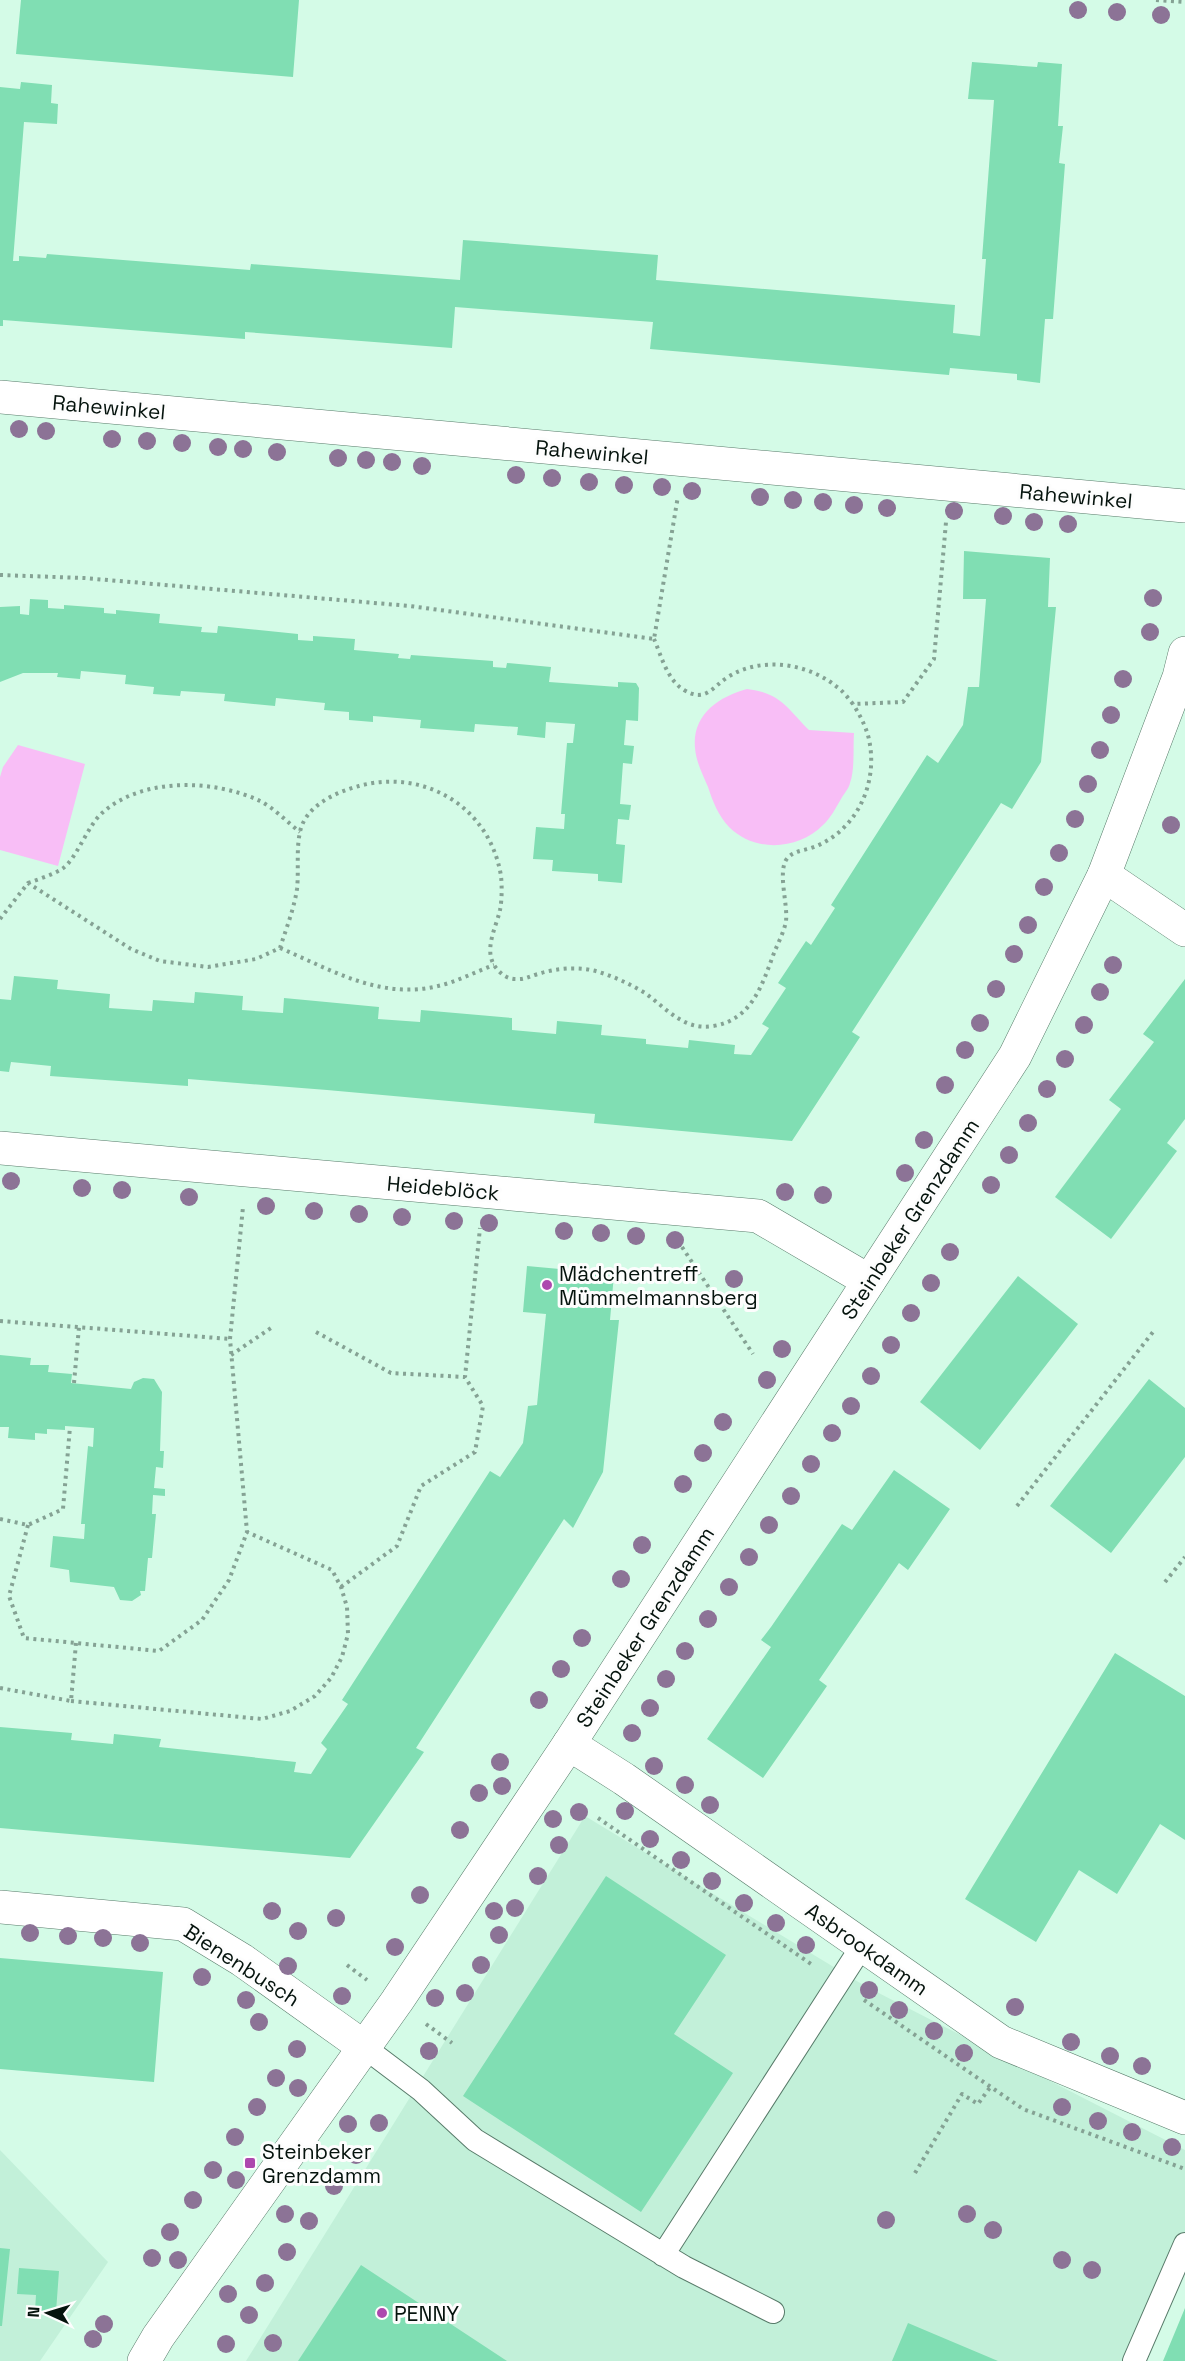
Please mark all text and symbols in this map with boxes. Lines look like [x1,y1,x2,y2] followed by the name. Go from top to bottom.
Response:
[51,389,167,425] street label: Rahewinkel
[534,434,650,470] street label: Rahewinkel
[1018,478,1134,514] street label: Rahewinkel
[835,1114,985,1324] street label: Steinbeker Grenzdamm
[386,1170,500,1206] street label: Heideblöck
[559,1260,758,1311] place label: Mädchentreff Mümmelmannsberg
[540,1278,554,1292] marker: Mädchentreff Mümmelmannsberg
[570,1522,720,1732] street label: Steinbeker Grenzdamm
[800,1897,934,2001] street label: Asbrookdamm
[179,1918,305,2012] street label: Bienenbusch
[262,2138,381,2189] place label: Steinbeker Grenzdamm
[243,2156,257,2170] marker: Steinbeker Grenzdamm
[18,2283,78,2343] north arrow
[394,2300,459,2327] place label: PENNY
[23,2306,44,2318] text: N
[375,2306,389,2320] marker: PENNY

